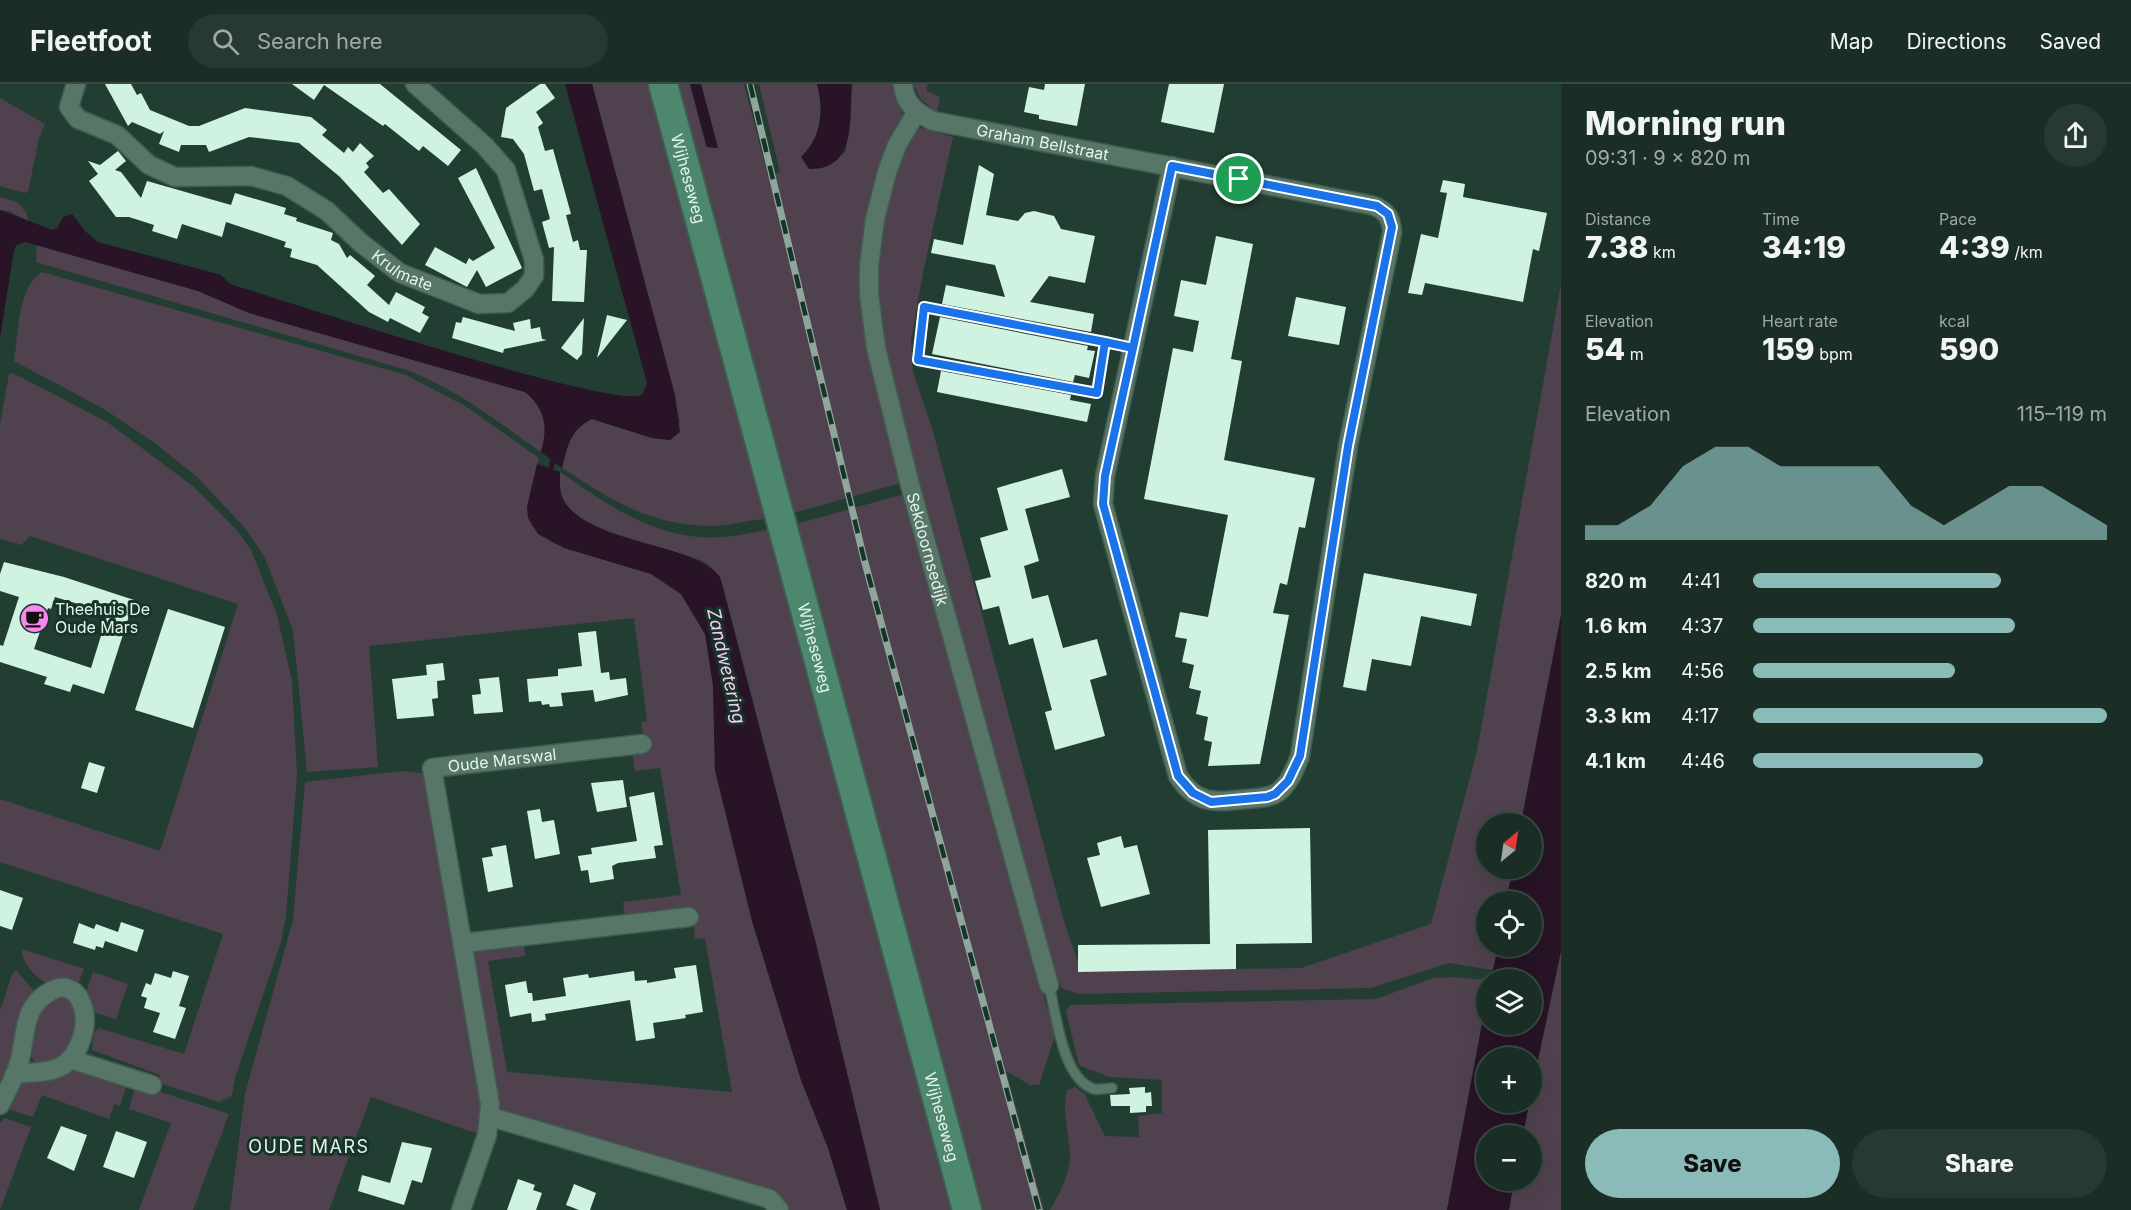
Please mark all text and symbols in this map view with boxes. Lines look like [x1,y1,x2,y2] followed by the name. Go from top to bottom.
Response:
[188,14,608,68] search box
[30,24,152,58] text: Fleetfoot
[209,25,242,58] icon: search
[257,28,383,54] text: Search here
[1830,29,1873,54] text: Map
[1906,29,2007,54] text: Directions
[2040,29,2101,54] text: Saved
[1585,103,1786,143] text: Morning run
[2044,104,2107,167] button: share
[975,120,1110,165] street label: Graham Bellstraat
[667,132,710,226] street label: Wijheseweg
[1585,146,1751,170] text: 09:31 · 9 × 820 m
[1213,153,1264,204] pin
[1222,162,1255,195] icon: arrive
[1585,209,1651,229] text: Distance
[1762,209,1800,229] text: Time
[1939,209,1977,229] text: Pace
[1585,229,1648,265] text: 7.38
[1762,229,1846,265] text: 34:19
[1939,229,2010,265] text: 4:39
[1648,242,1676,262] text: km
[2010,242,2043,262] text: /km
[368,245,436,295] street label: Krulmate
[1585,311,1654,331] text: Elevation
[1762,311,1838,331] text: Heart rate
[1939,311,1970,331] text: kcal
[1585,331,1625,367] text: 54
[1762,331,1815,367] text: 159
[1939,331,1999,367] text: 590
[1625,344,1644,364] text: m
[1815,344,1853,364] text: bpm
[1585,402,1671,426] text: Elevation
[2017,402,2107,426] text: 115–119 m
[903,490,953,608] street label: Sekdoornsedijk
[1585,569,1647,593] text: 820 m
[1681,569,1720,593] text: 4:41
[55,599,150,637] place label: Theehuis De Oude Mars
[794,601,837,695] street label: Wijheseweg
[18,602,50,634] cafe icon: Theehuis De Oude Mars
[703,606,750,726] water label: Zandwetering
[1585,614,1647,638] text: 1.6 km
[1681,614,1723,638] text: 4:37
[1585,659,1652,683] text: 2.5 km
[1681,659,1724,683] text: 4:56
[1585,704,1651,728] text: 3.3 km
[1681,704,1719,728] text: 4:17
[447,744,557,776] street label: Oude Marswal
[1585,749,1646,773] text: 4.1 km
[1681,749,1725,773] text: 4:46
[1476,813,1542,879] north arrow
[1476,813,1542,1191] map controls
[1476,891,1542,957] button: locate
[1476,969,1542,1035] button: layers
[1476,1047,1542,1113] button: +
[920,1070,964,1164] street label: Wijheseweg
[1476,1125,1542,1191] button: −
[1585,1129,1840,1198] button: Save
[1852,1129,2107,1198] button: Share
[248,1136,370,1157] district label: OUDE MARS

